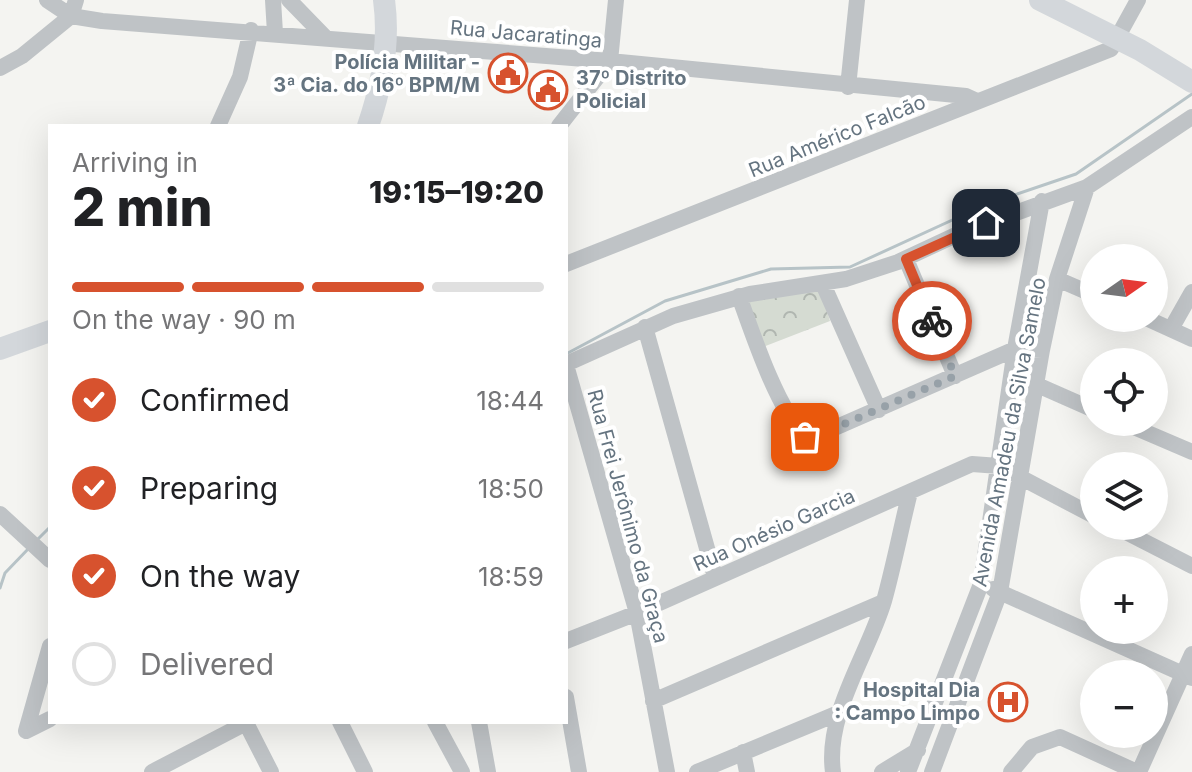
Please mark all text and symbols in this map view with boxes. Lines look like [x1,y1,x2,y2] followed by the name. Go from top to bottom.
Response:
[449,15,603,53] street label: Rua Jacaratinga
[273,50,480,97] place label: Polícia Militar - 3ª Cia. do 16º BPM/M
[487,52,529,94] public building icon: Polícia Militar - 3ª Cia. do 16º BPM/M
[576,66,686,113] place label: 37º Distrito Policial
[527,69,569,111] public building icon: 37º Distrito Policial
[745,90,929,182] street label: Rua Américo Falcão
[72,147,198,178] text: Arriving in
[369,174,544,210] text: 19:15–19:20
[72,176,213,239] text: 2 min
[952,189,1020,257] pin
[964,201,1008,245] icon: home
[1080,244,1168,332] north arrow
[1080,244,1168,748] map controls
[967,275,1051,589] street label: Avenida Amadeu da Silva Samelo
[892,281,972,361] courier
[910,299,954,343] icon: bike
[72,304,296,335] text: On the way · 90 m
[1080,348,1168,436] button: locate
[72,378,116,422] icon: check
[140,382,290,418] text: Confirmed
[476,385,544,416] text: 18:44
[583,386,673,646] street label: Rua Frei Jerônimo da Graça
[771,403,839,471] pin
[783,415,827,459] icon: bag
[1080,452,1168,540] button: layers
[72,466,116,510] icon: check
[140,470,278,506] text: Preparing
[478,473,544,504] text: 18:50
[690,484,858,576] street label: Rua Onésio Garcia
[72,554,116,598] icon: check
[1080,556,1168,644] button: +
[140,558,300,594] text: On the way
[478,561,544,592] text: 18:59
[140,646,274,682] text: Delivered
[1080,660,1168,748] button: −
[834,678,980,725] place label: Hospital Dia : Campo Limpo
[987,681,1029,723] hospital icon: Hospital Dia : Campo Limpo

